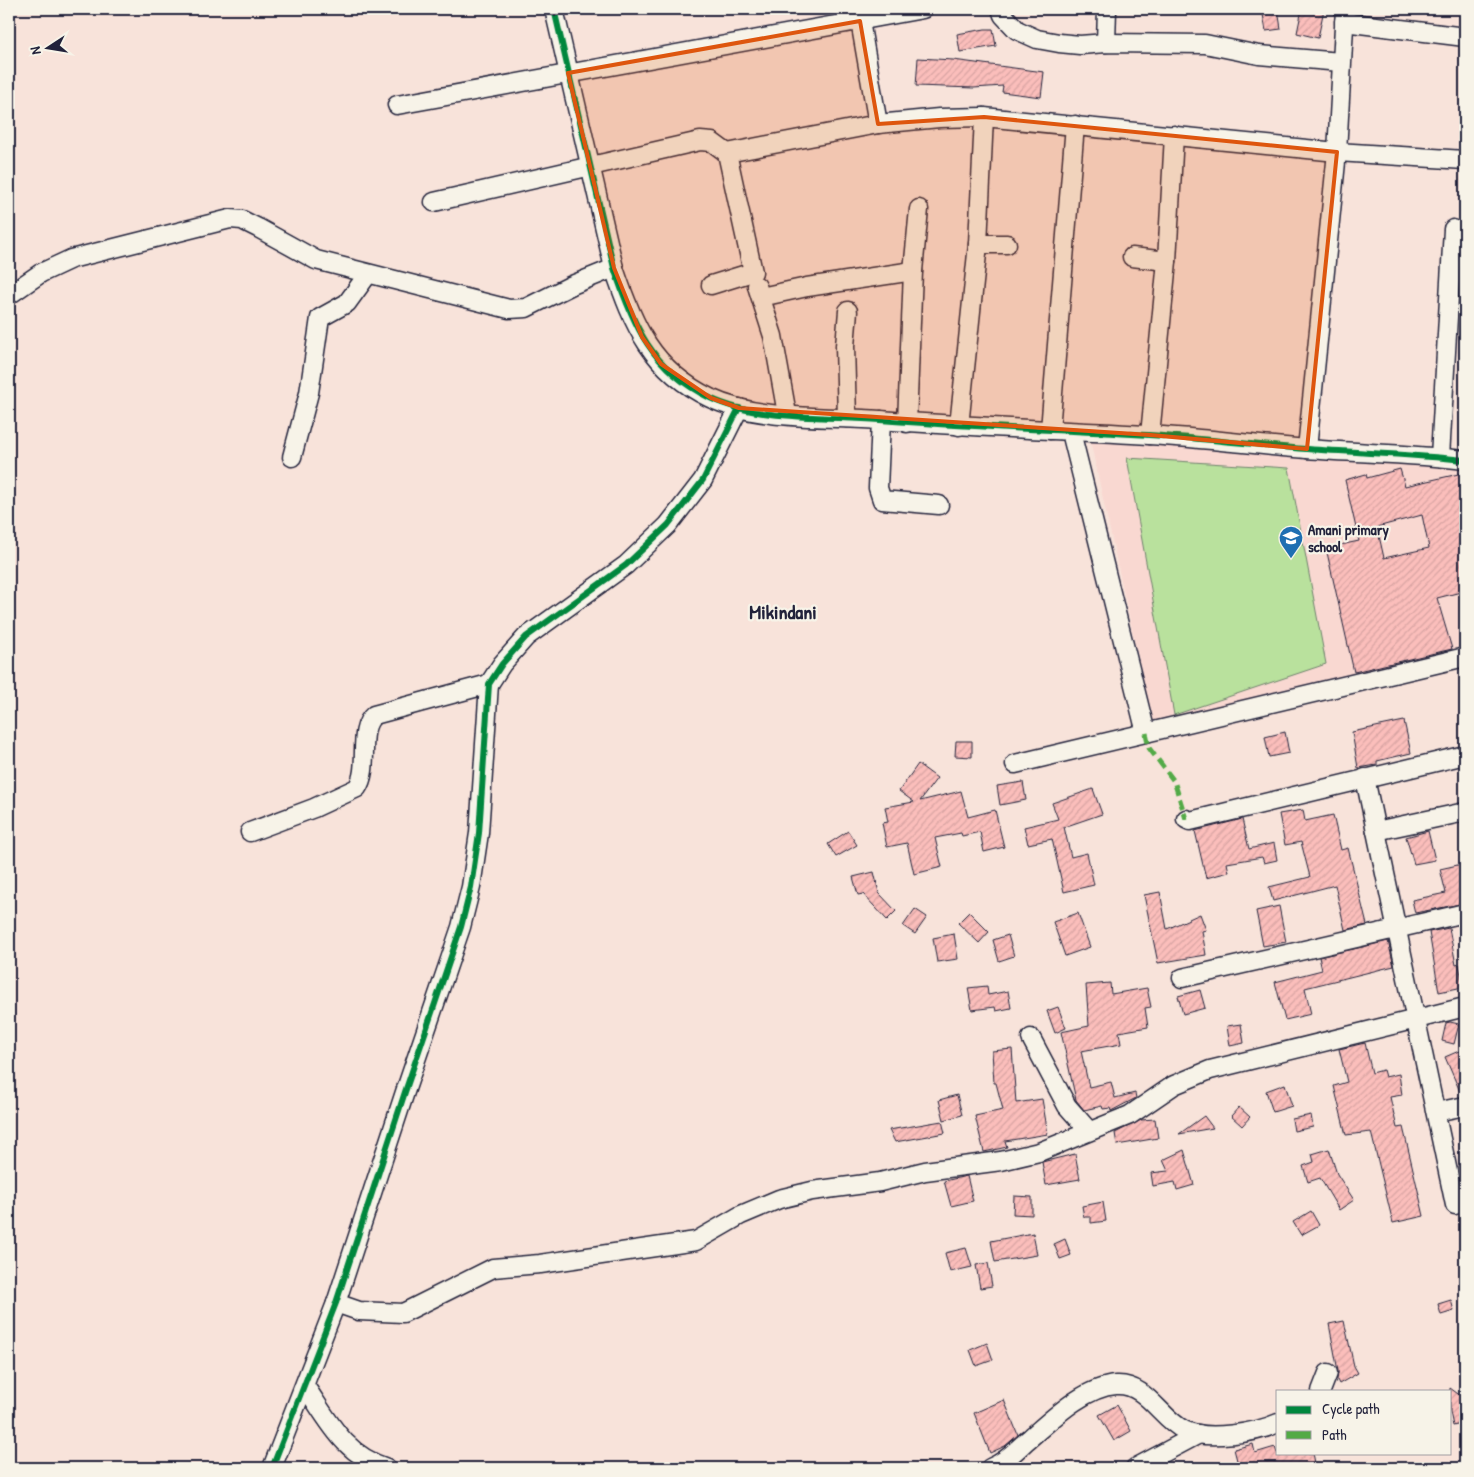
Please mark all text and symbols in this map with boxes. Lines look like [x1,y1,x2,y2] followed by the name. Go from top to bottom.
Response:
[22,22,72,72] north arrow
[25,45,45,56] text: N
[1308,519,1389,557] place label: Amani primary school
[1278,525,1304,559] school or university icon: Amani primary school
[749,598,817,625] district label: Mikindani
[1276,1390,1452,1454] legend
[1322,1398,1380,1419] text: Cycle path
[1322,1424,1347,1445] text: Path

